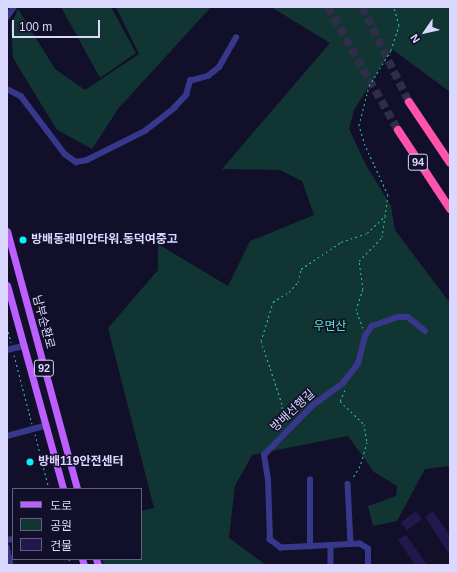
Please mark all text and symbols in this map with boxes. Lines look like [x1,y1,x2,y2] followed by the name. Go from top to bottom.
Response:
[14,12,102,38] scale bar
[405,12,445,52] north arrow
[19,20,52,34] text: 100 m
[408,32,422,45] text: N
[407,153,429,171] road number: 94
[31,233,178,247] place label: 방배동래미안타워.동덕여중고
[18,235,28,245] marker: 방배동래미안타워.동덕여중고
[29,293,57,351] street label: 남부순환로
[313,320,347,334] park label: 우면산
[33,359,55,377] road number: 92
[268,387,318,435] street label: 방배선행길
[38,455,124,469] place label: 방배119안전센터
[25,457,35,467] marker: 방배119안전센터
[12,488,142,560] legend
[50,499,72,513] text: 도로
[50,519,72,533] text: 공원
[50,539,72,553] text: 건물

